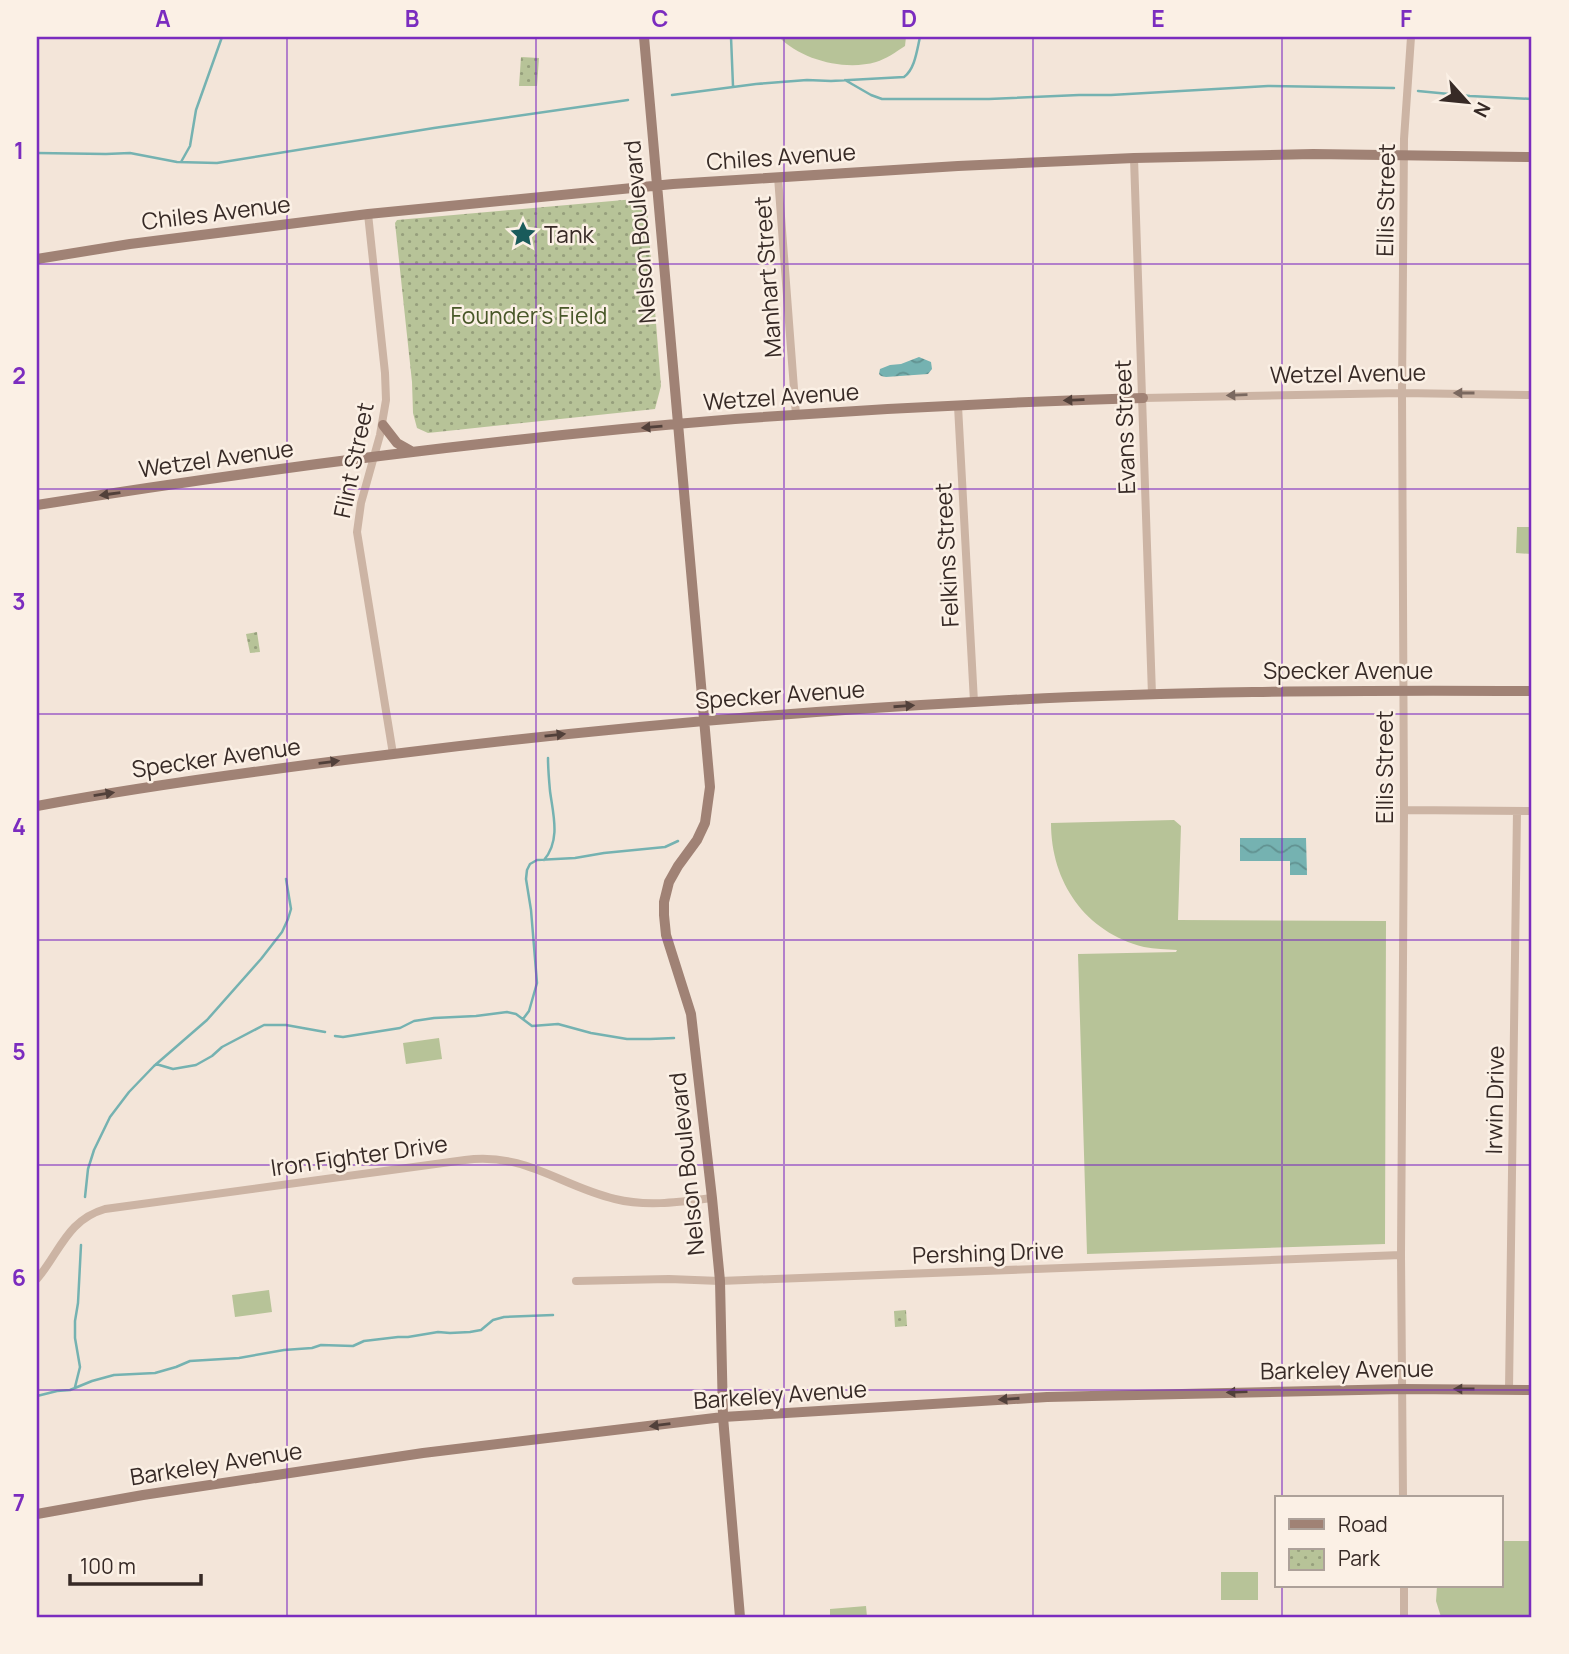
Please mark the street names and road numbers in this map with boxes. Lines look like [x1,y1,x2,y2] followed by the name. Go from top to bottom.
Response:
[705,135,857,177] street label: Chiles Avenue
[615,139,663,325] street label: Nelson Boulevard
[1368,143,1402,257] street label: Ellis Street
[140,187,292,237] street label: Chiles Avenue
[745,195,789,359] street label: Manhart Street
[1270,356,1426,390] street label: Wetzel Avenue
[1106,359,1142,495] street label: Evans Street
[702,375,860,417] street label: Wetzel Avenue
[325,399,381,521] street label: Flint Street
[136,431,296,485] street label: Wetzel Avenue
[926,482,966,628] street label: Felkins Street
[1263,654,1433,686] street label: Specker Avenue
[694,672,866,716] street label: Specker Avenue
[1368,710,1400,824] street label: Ellis Street
[129,729,303,785] street label: Specker Avenue
[1477,1045,1511,1155] street label: Irwin Drive
[660,1071,712,1257] street label: Nelson Boulevard
[268,1127,450,1183] street label: Iron Fighter Drive
[912,1233,1064,1271] street label: Pershing Drive
[1260,1351,1434,1387] street label: Barkeley Avenue
[692,1372,868,1416] street label: Barkeley Avenue
[128,1434,304,1492] street label: Barkeley Avenue

